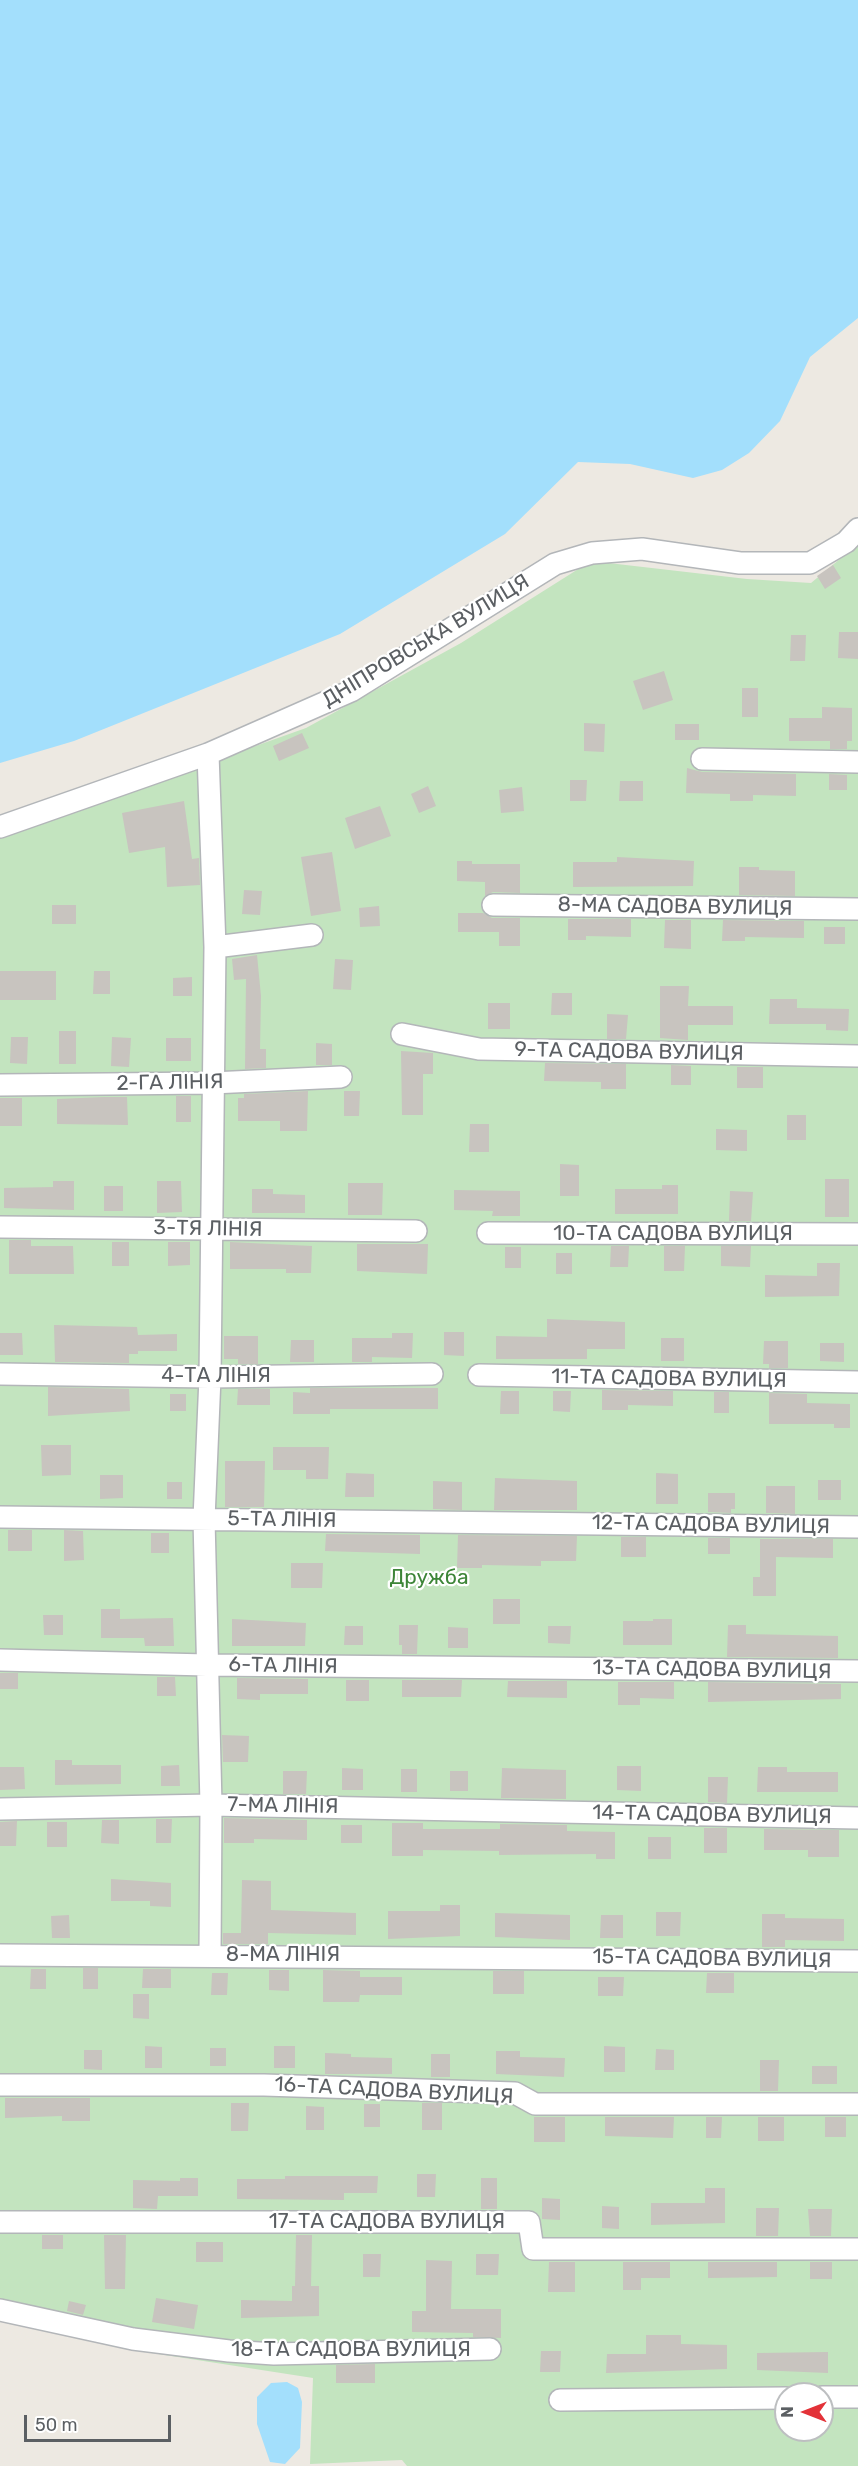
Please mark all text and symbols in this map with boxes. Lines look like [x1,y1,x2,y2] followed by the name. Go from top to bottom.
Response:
[318,569,534,713] street label: ДНІПРОВСЬКА ВУЛИЦЯ
[557,892,793,922] street label: 8-МА САДОВА ВУЛИЦЯ
[514,1037,744,1067] street label: 9-ТА САДОВА ВУЛИЦЯ
[116,1069,224,1097] street label: 2-ГА ЛІНІЯ
[153,1215,263,1243] street label: 3-ТЯ ЛІНІЯ
[553,1221,793,1247] street label: 10-ТА САДОВА ВУЛИЦЯ
[161,1363,271,1389] street label: 4-ТА ЛІНІЯ
[551,1364,787,1394] street label: 11-ТА САДОВА ВУЛИЦЯ
[227,1506,337,1534] street label: 5-ТА ЛІНІЯ
[592,1510,830,1540] street label: 12-ТА САДОВА ВУЛИЦЯ
[389,1565,469,1591] park label: Дружба
[228,1652,338,1680] street label: 6-ТА ЛІНІЯ
[592,1655,832,1685] street label: 13-ТА САДОВА ВУЛИЦЯ
[227,1792,339,1820] street label: 7-МА ЛІНІЯ
[592,1800,832,1830] street label: 14-ТА САДОВА ВУЛИЦЯ
[226,1942,340,1968] street label: 8-МА ЛІНІЯ
[592,1944,832,1974] street label: 15-ТА САДОВА ВУЛИЦЯ
[274,2072,514,2110] street label: 16-ТА САДОВА ВУЛИЦЯ
[269,2209,505,2235] street label: 17-ТА САДОВА ВУЛИЦЯ
[231,2337,471,2363] street label: 18-ТА САДОВА ВУЛИЦЯ
[774,2382,834,2442] north arrow
[27,2403,174,2441] scale bar
[778,2406,797,2418] text: N
[35,2414,78,2436] text: 50 m

